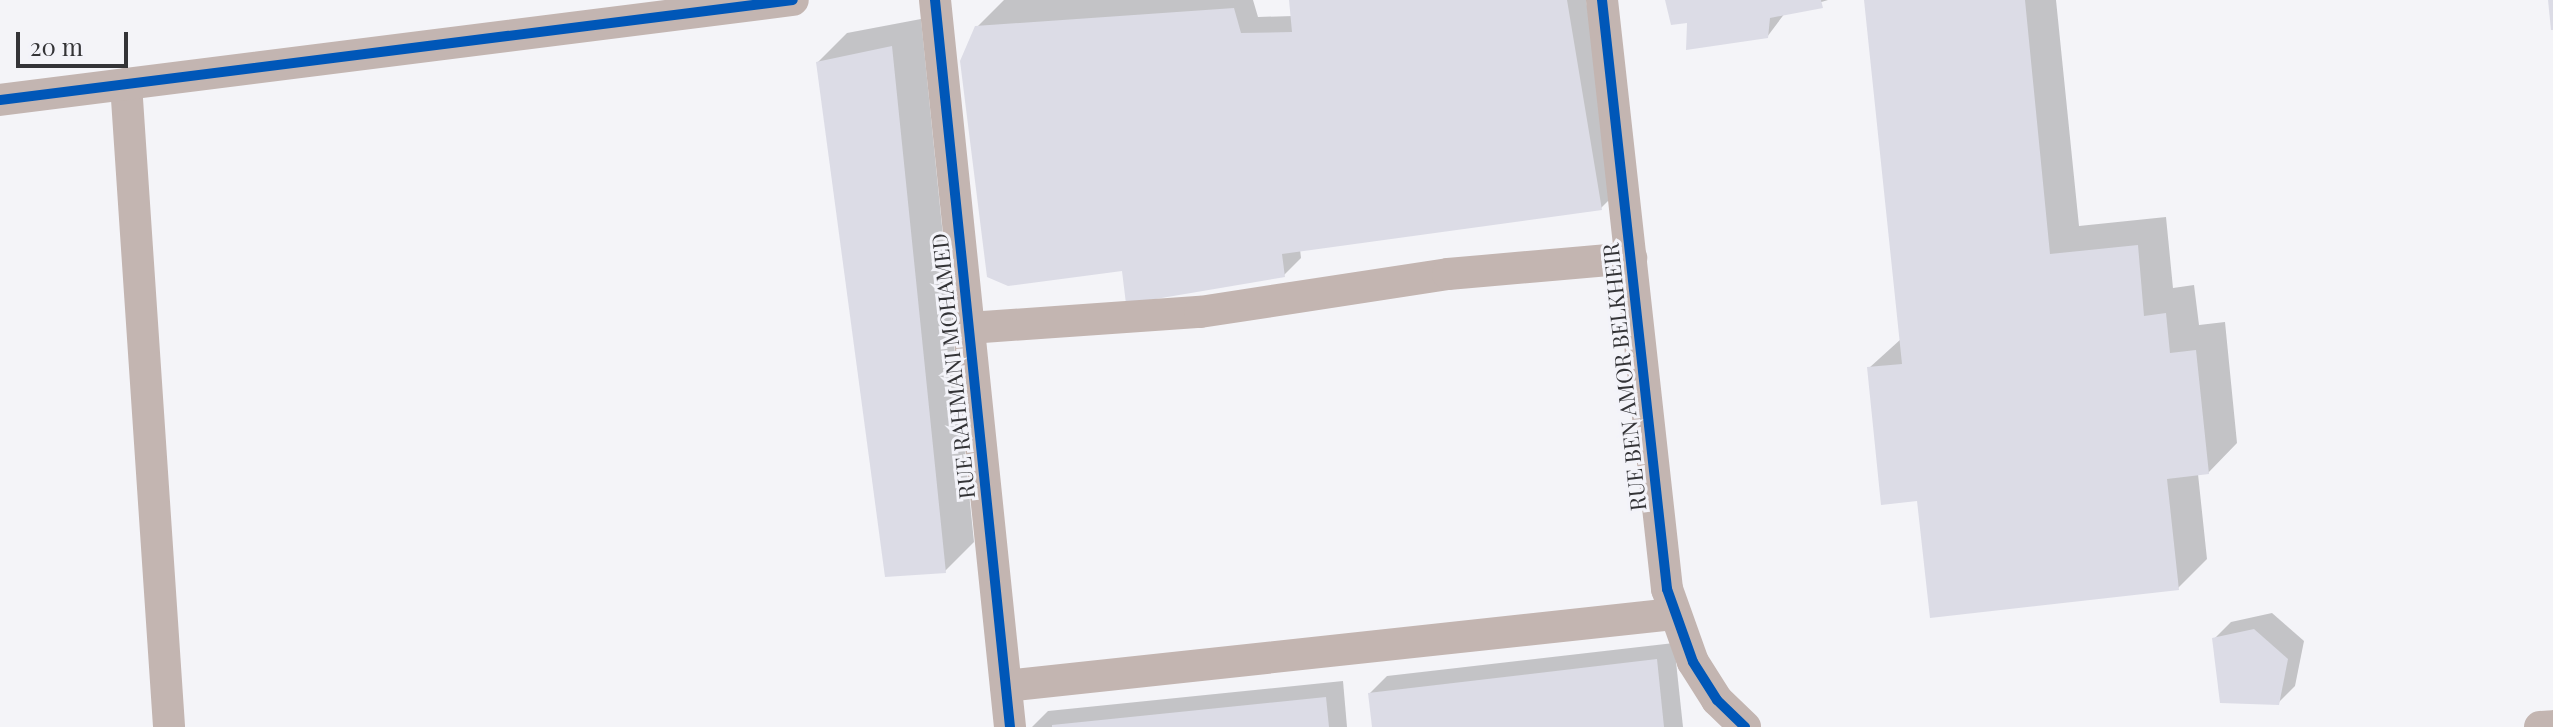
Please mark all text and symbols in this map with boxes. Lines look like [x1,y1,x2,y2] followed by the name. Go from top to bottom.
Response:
[20,16,132,66] scale bar
[30,30,83,62] text: 20 m
[926,232,980,500] street label: RUE RAHMANI MOHAMED
[1597,241,1651,513] street label: RUE BEN AMOR BELKHEIR

